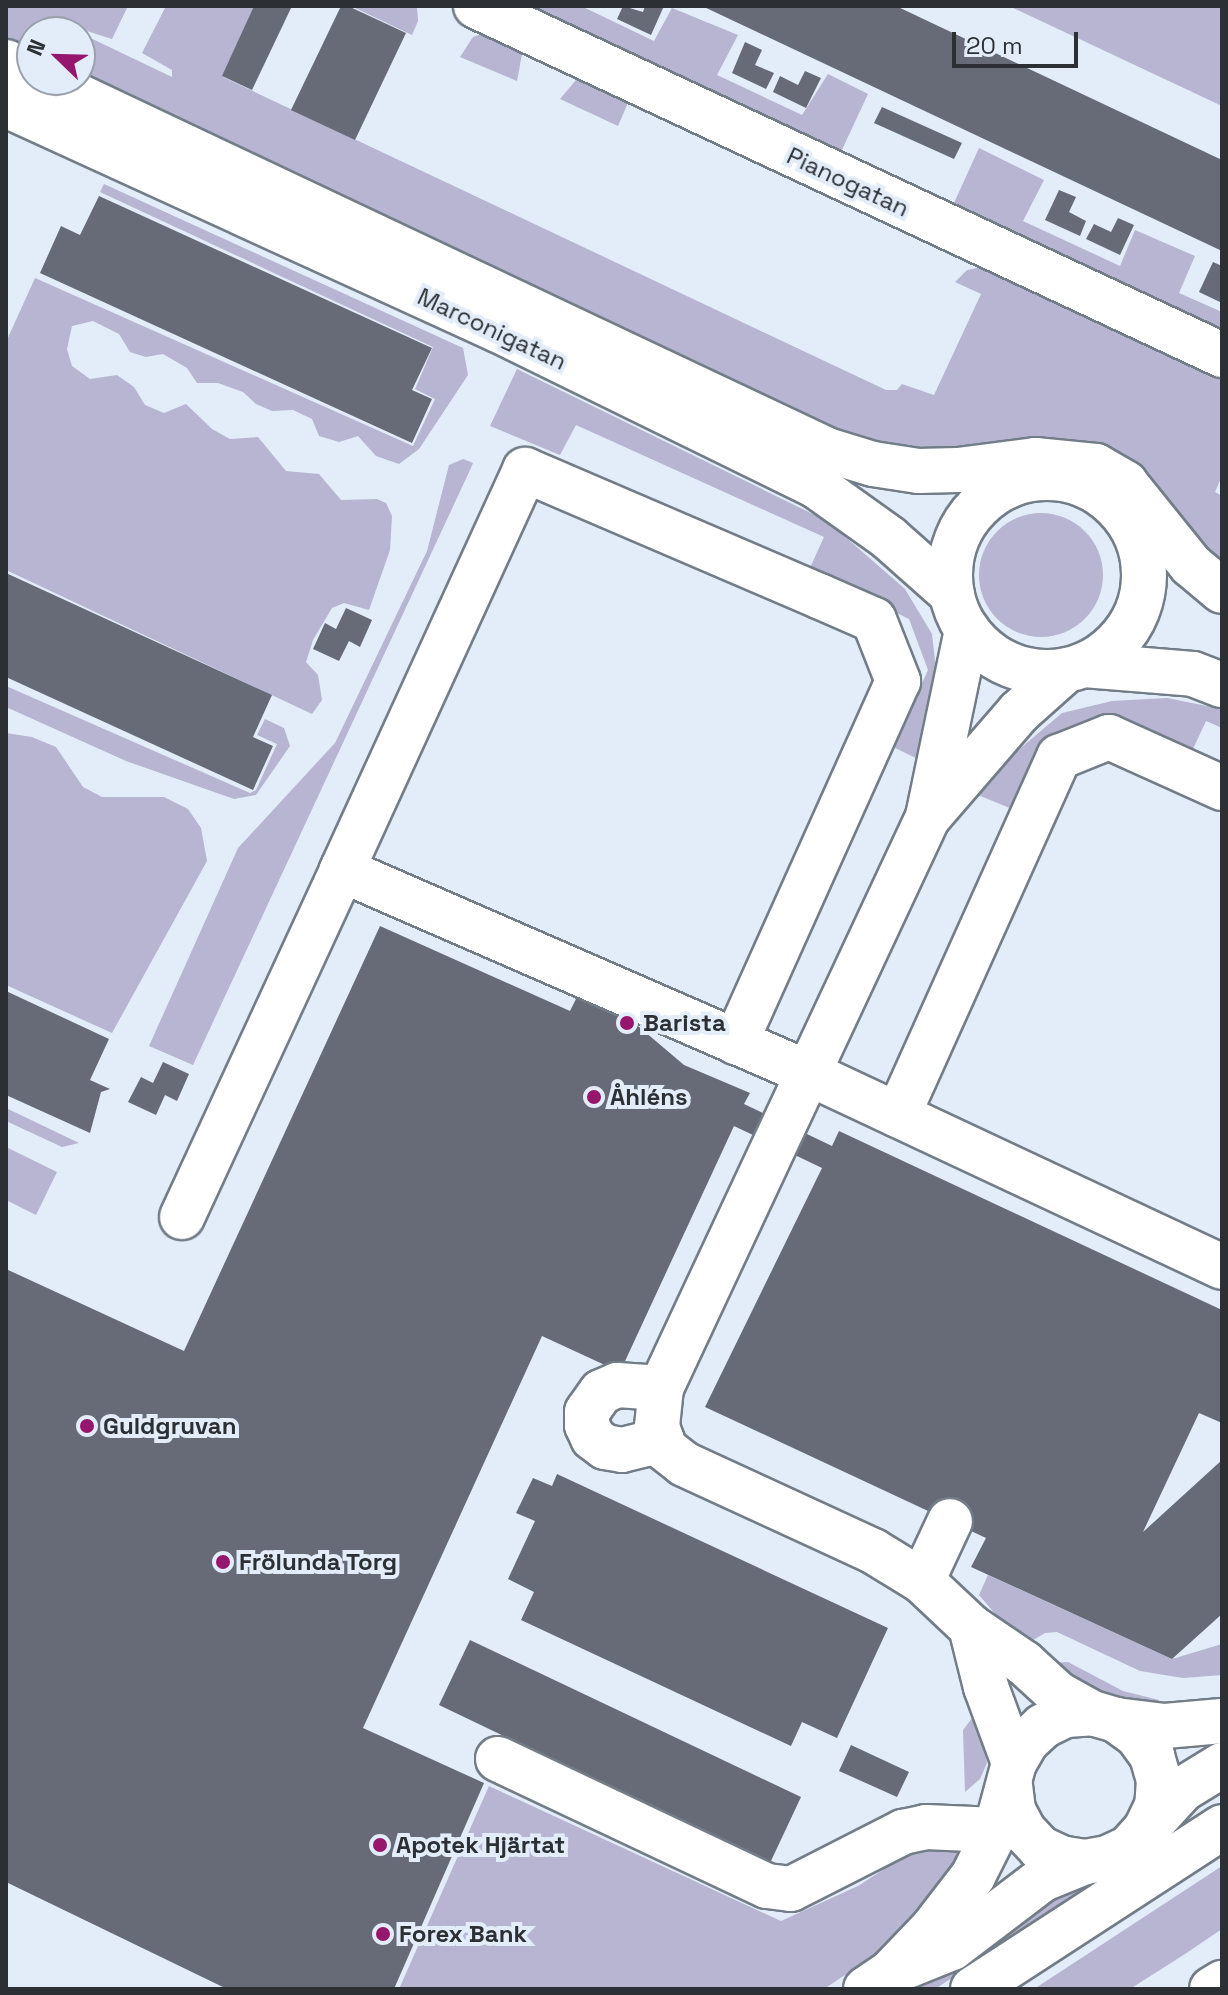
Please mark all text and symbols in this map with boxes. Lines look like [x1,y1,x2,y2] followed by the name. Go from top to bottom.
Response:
[16,16,96,96] north arrow
[956,16,1082,66] scale bar
[966,30,1023,61] text: 20 m
[20,35,52,60] text: N
[782,141,914,223] street label: Pianogatan
[413,282,571,376] street label: Marconigatan
[643,1009,726,1037] place label: Barista
[618,1014,636,1032] marker: Barista
[610,1083,688,1111] place label: Åhléns
[585,1088,603,1106] marker: Åhléns
[103,1412,236,1440] place label: Guldgruvan
[78,1417,96,1435] marker: Guldgruvan
[239,1548,398,1576] place label: Frölunda Torg
[214,1553,232,1571] marker: Frölunda Torg
[396,1831,565,1859] place label: Apotek Hjärtat
[371,1836,389,1854] marker: Apotek Hjärtat
[399,1920,527,1948] place label: Forex Bank
[374,1925,392,1943] marker: Forex Bank

